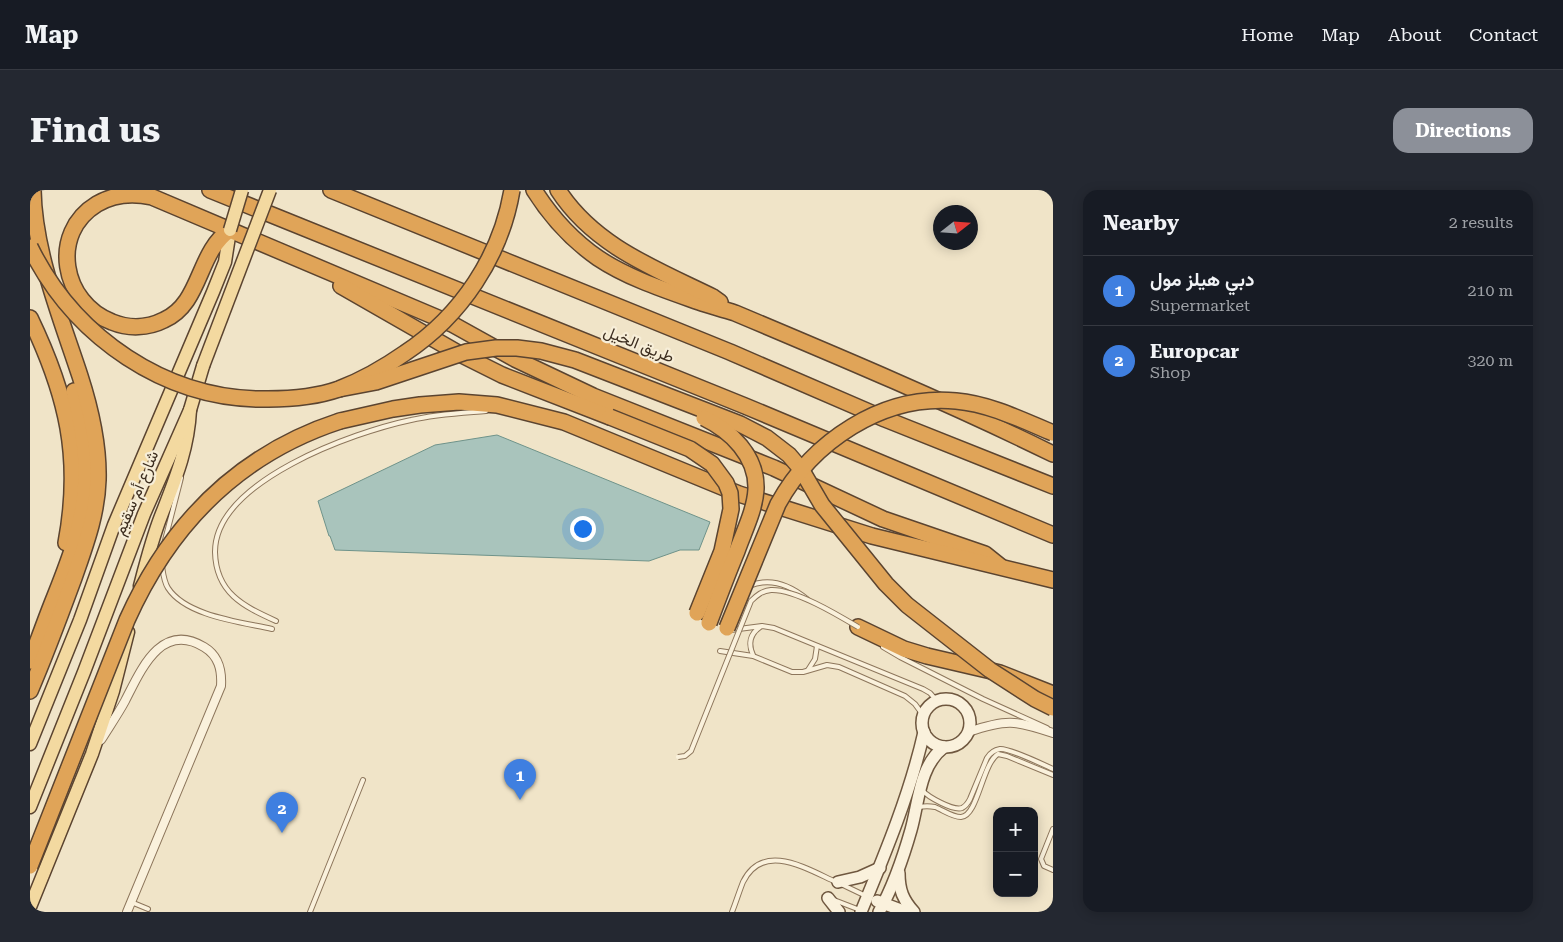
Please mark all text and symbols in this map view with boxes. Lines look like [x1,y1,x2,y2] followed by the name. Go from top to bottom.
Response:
[25,21,79,49] text: Map
[1241,24,1293,45] text: Home
[1321,24,1360,45] text: Map
[1388,24,1441,45] text: About
[1469,24,1538,45] text: Contact
[1393,108,1533,153] button: Directions
[30,110,160,151] text: Find us
[933,205,978,250] north arrow
[1103,211,1179,235] text: Nearby
[1449,213,1513,232] text: 2 results
[1150,268,1255,291] text: دبي هيلز مول
[1115,281,1123,300] text: 1
[1467,281,1513,300] text: 210 m
[1150,296,1250,315] text: Supermarket
[601,321,677,368] street label: طريق الخيل
[1150,340,1239,363] text: Europcar
[1115,351,1123,370] text: 2
[1467,351,1513,370] text: 320 m
[1150,363,1191,382] text: Shop
[110,448,164,539] street label: شارع أم سقيم
[570,516,596,542] your location
[504,759,536,800] pin: 1
[266,792,298,833] pin: 2
[993,807,1038,897] map controls
[993,807,1038,852] button: +
[993,852,1038,897] button: −

